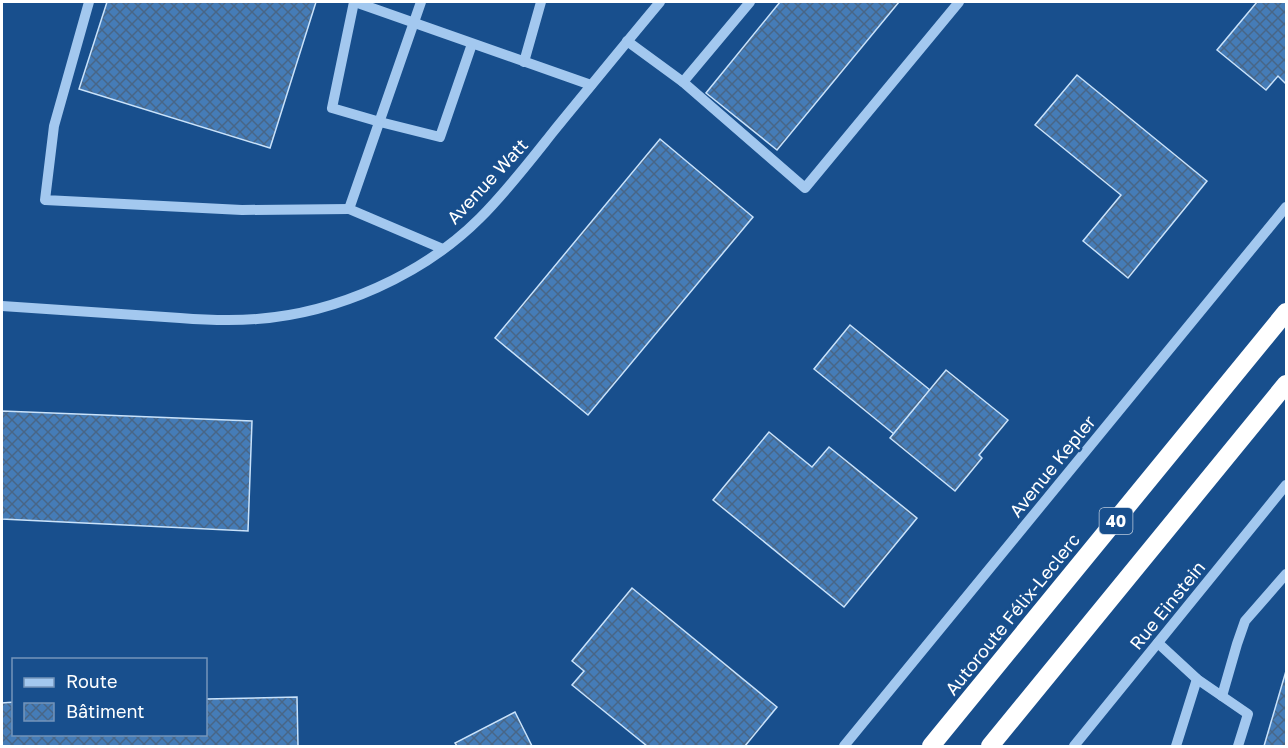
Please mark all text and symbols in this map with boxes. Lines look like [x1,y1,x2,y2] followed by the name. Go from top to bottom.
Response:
[442,134,532,228] street label: Avenue Watt
[1004,411,1100,521] street label: Avenue Kepler
[1100,508,1132,534] road number: 40
[940,529,1084,699] street label: Autoroute Félix-Leclerc
[1125,556,1209,654] street label: Rue Einstein
[12,658,207,736] legend
[66,670,117,692] text: Route
[66,700,145,722] text: Bâtiment

